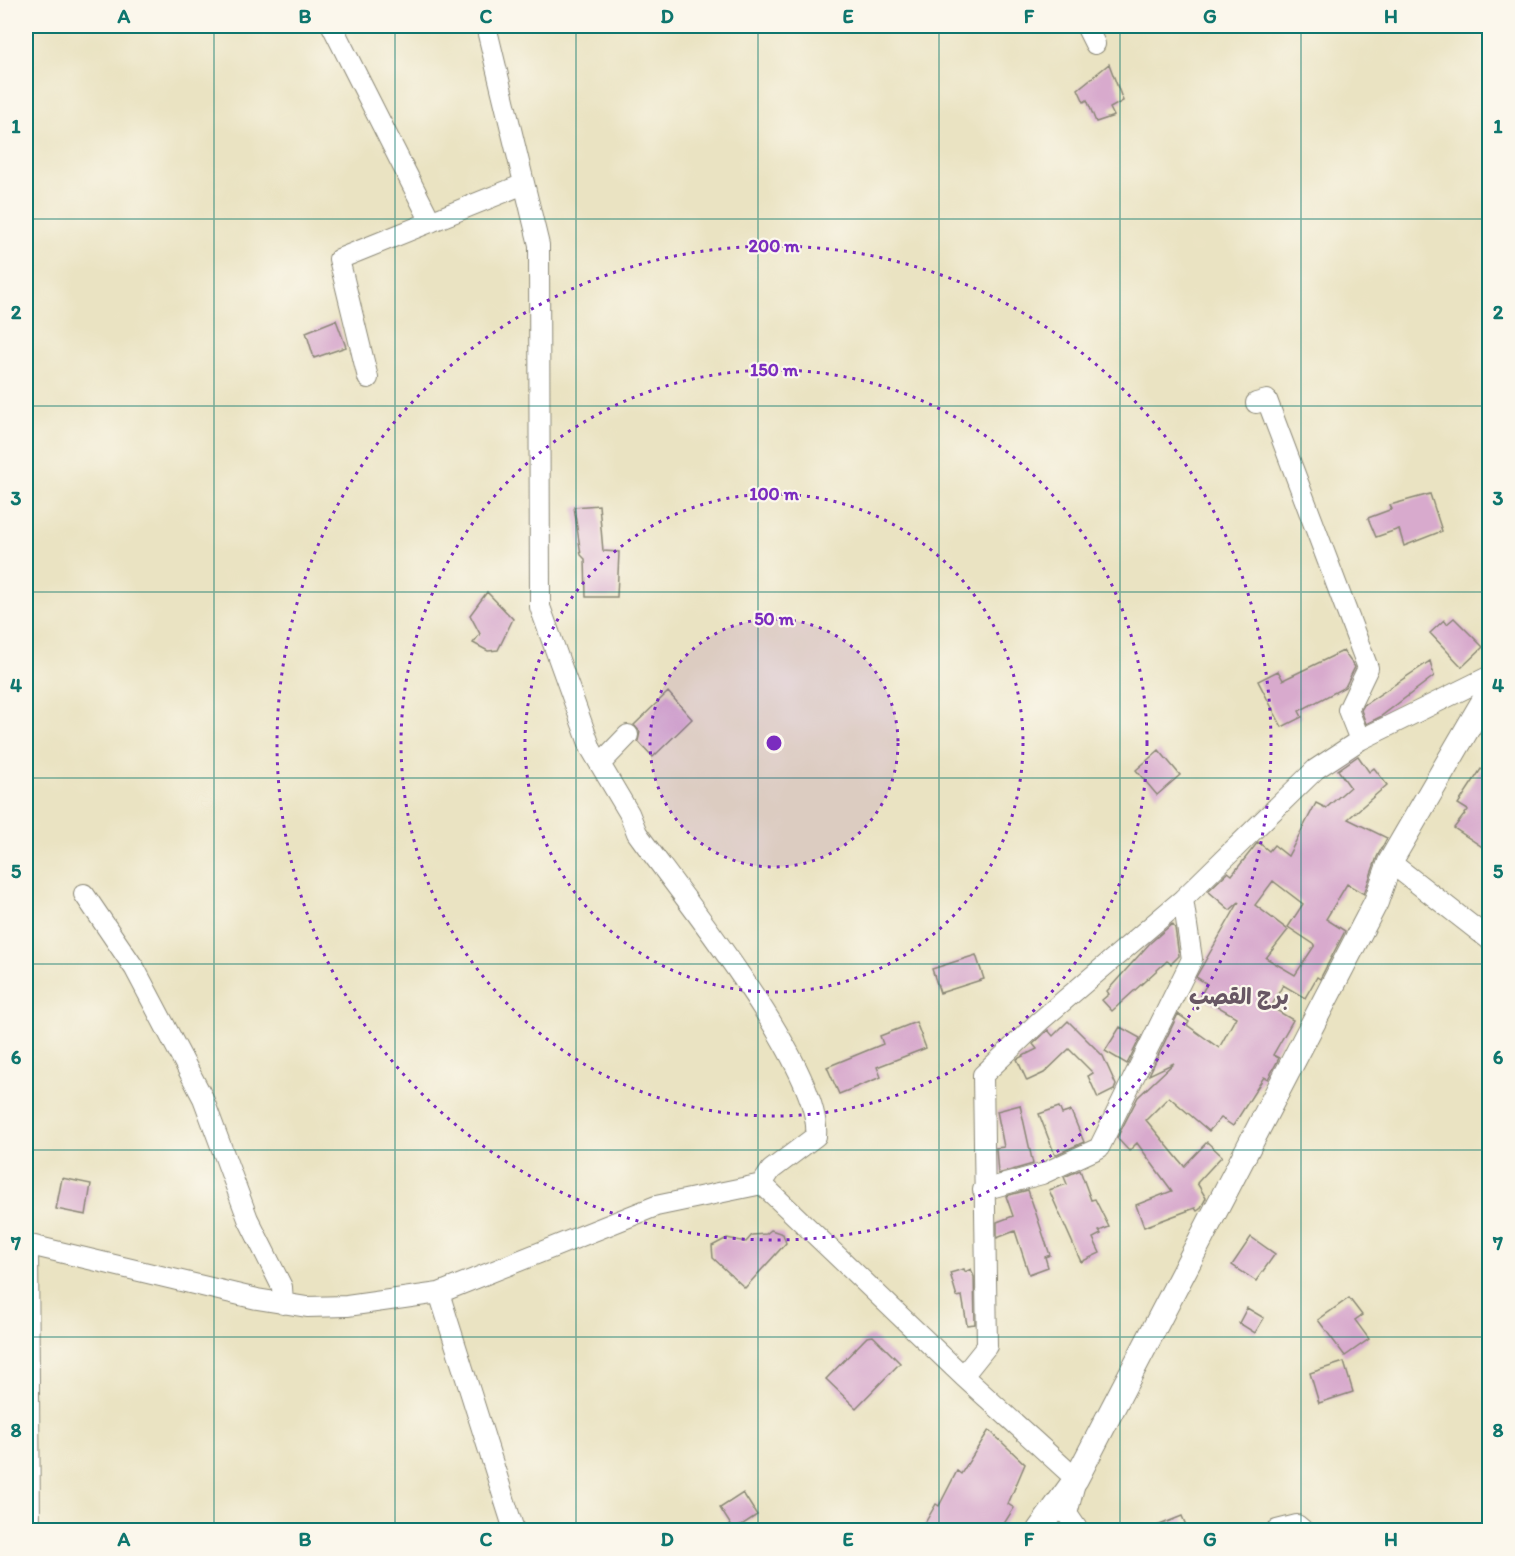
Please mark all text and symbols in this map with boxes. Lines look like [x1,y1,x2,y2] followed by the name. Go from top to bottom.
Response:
[117,4,131,28] text: A
[299,4,312,28] text: B
[480,4,493,28] text: C
[660,4,674,28] text: D
[842,4,854,28] text: E
[1024,4,1035,28] text: F
[1203,4,1217,28] text: G
[1384,4,1398,28] text: H
[11,114,21,138] text: 1
[1493,114,1503,138] text: 1
[749,235,800,257] text: 200 m
[11,300,22,324] text: 2
[1493,300,1504,324] text: 2
[750,359,799,381] text: 150 m
[749,483,800,505] text: 100 m
[11,486,22,510] text: 3
[1493,486,1504,510] text: 3
[754,608,795,630] text: 50 m
[10,673,22,697] text: 4
[1492,673,1504,697] text: 4
[764,733,784,753] centre of rings
[11,859,22,883] text: 5
[1493,859,1504,883] text: 5
[1189,983,1289,1010] district label: برج القصب
[11,1045,22,1069] text: 6
[1493,1045,1504,1069] text: 6
[10,1231,21,1255] text: 7
[1492,1231,1503,1255] text: 7
[11,1418,22,1442] text: 8
[1493,1418,1504,1442] text: 8
[117,1527,131,1551] text: A
[299,1527,312,1551] text: B
[480,1527,493,1551] text: C
[660,1527,674,1551] text: D
[842,1527,854,1551] text: E
[1024,1527,1035,1551] text: F
[1203,1527,1217,1551] text: G
[1384,1527,1398,1551] text: H

